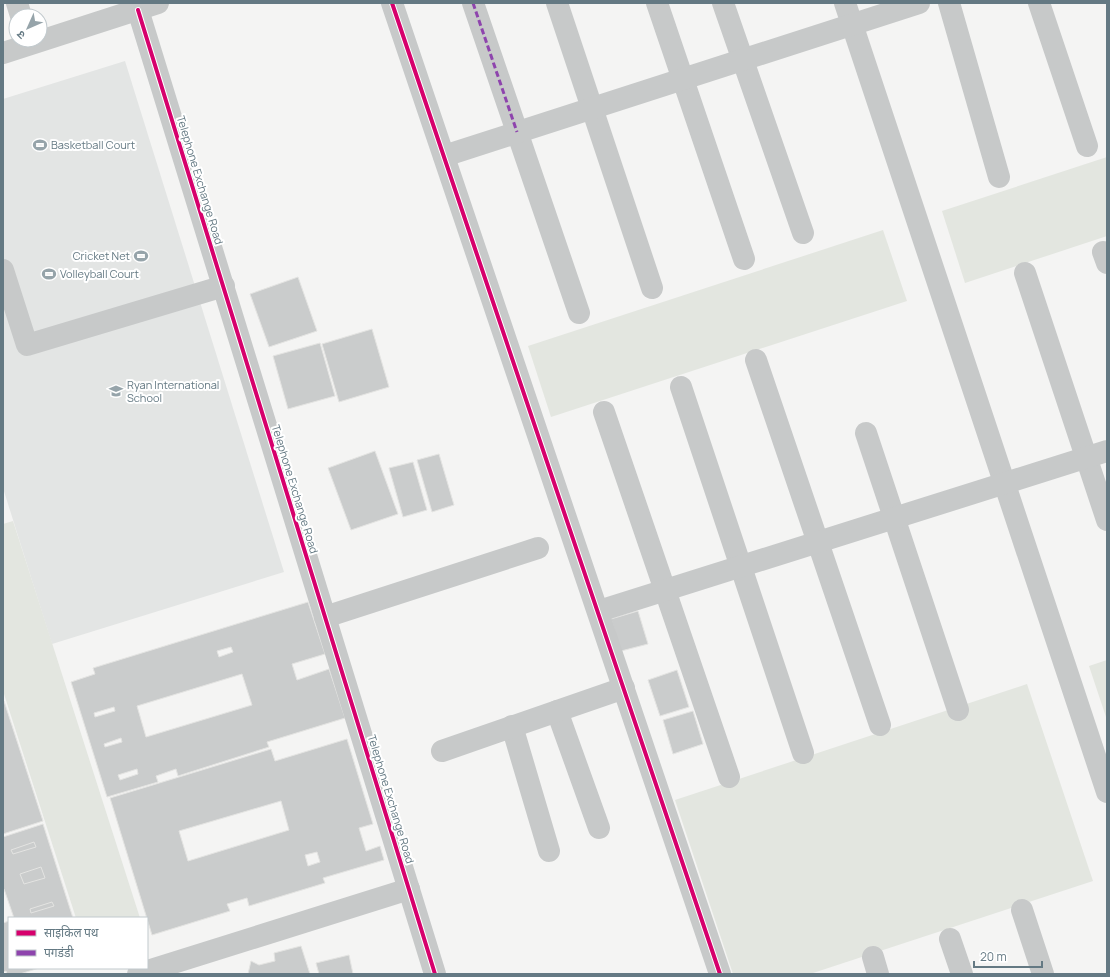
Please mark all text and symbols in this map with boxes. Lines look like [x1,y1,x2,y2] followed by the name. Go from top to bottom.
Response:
[8,8,48,48] north arrow
[13,27,28,43] text: उ
[174,114,227,246] street label: Telephone Exchange Road
[32,137,48,153] sports icon: Basketball Court
[51,137,135,152] place label: Basketball Court
[73,248,130,263] place label: Cricket Net
[133,248,149,264] sports icon: Cricket Net
[41,266,57,282] sports icon: Volleyball Court
[60,266,139,281] place label: Volleyball Court
[127,377,219,405] place label: Ryan International School
[108,383,124,399] school or university icon: Ryan International School
[269,423,322,555] street label: Telephone Exchange Road
[365,733,418,865] street label: Telephone Exchange Road
[8,917,148,969] legend
[44,924,99,941] text: साइकिल पथ
[974,943,1042,969] scale bar
[44,944,74,961] text: पगडंडी
[980,948,1007,965] text: 20 m

